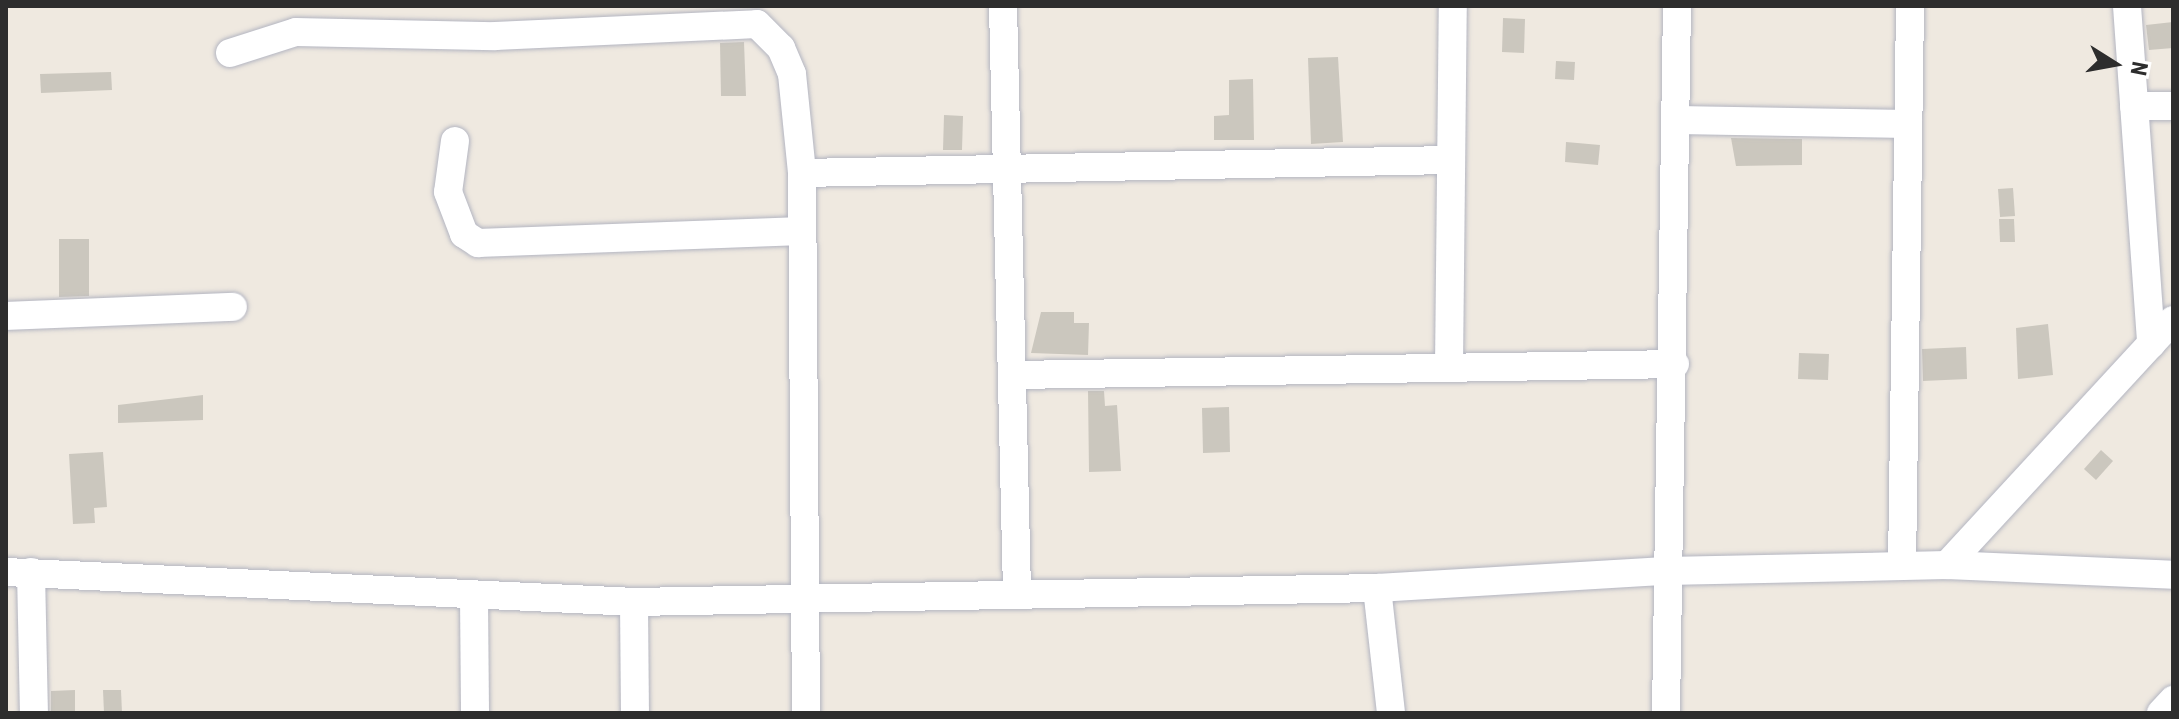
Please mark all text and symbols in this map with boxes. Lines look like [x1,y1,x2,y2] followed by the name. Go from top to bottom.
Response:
[2075,24,2155,104] north arrow
[2125,60,2153,78] text: N

